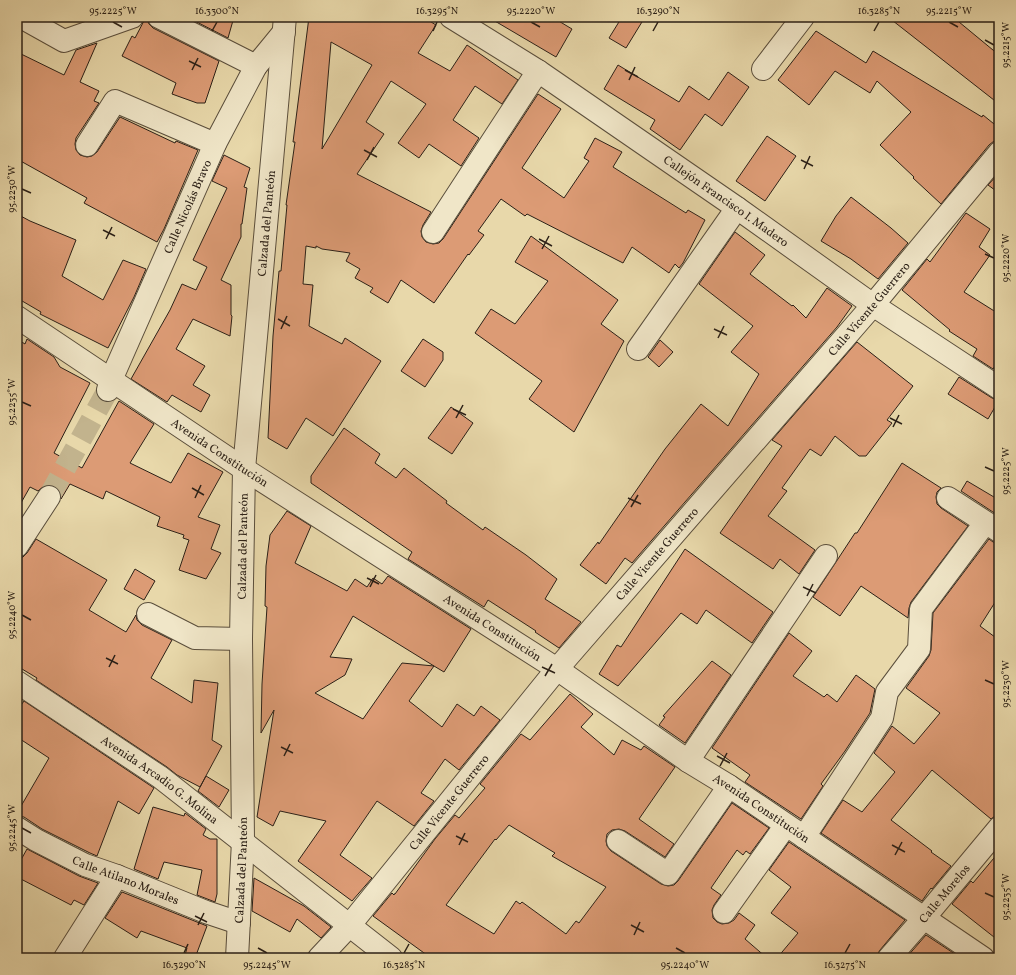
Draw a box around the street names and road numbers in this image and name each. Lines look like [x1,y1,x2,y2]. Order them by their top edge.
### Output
street label: Callejón Francisco I. Madero [660,152,791,251]
street label: Calle Nicolás Bravo [161,157,216,256]
street label: Calzada del Panteón [255,169,280,277]
street label: Calle Vicente Guerrero [825,259,914,360]
street label: Avenida Constitución [168,415,271,491]
street label: Calzada del Panteón [235,493,253,600]
street label: Calle Vicente Guerrero [613,504,703,605]
street label: Avenida Constitución [440,591,544,666]
street label: Avenida Arcadio G. Molina [97,733,221,828]
street label: Calle Vicente Guerrero [406,752,494,854]
street label: Avenida Constitución [709,771,812,847]
street label: Calzada del Panteón [232,817,252,924]
street label: Calle Atilano Morales [69,853,181,909]
street label: Calle Morelos [916,861,974,927]

